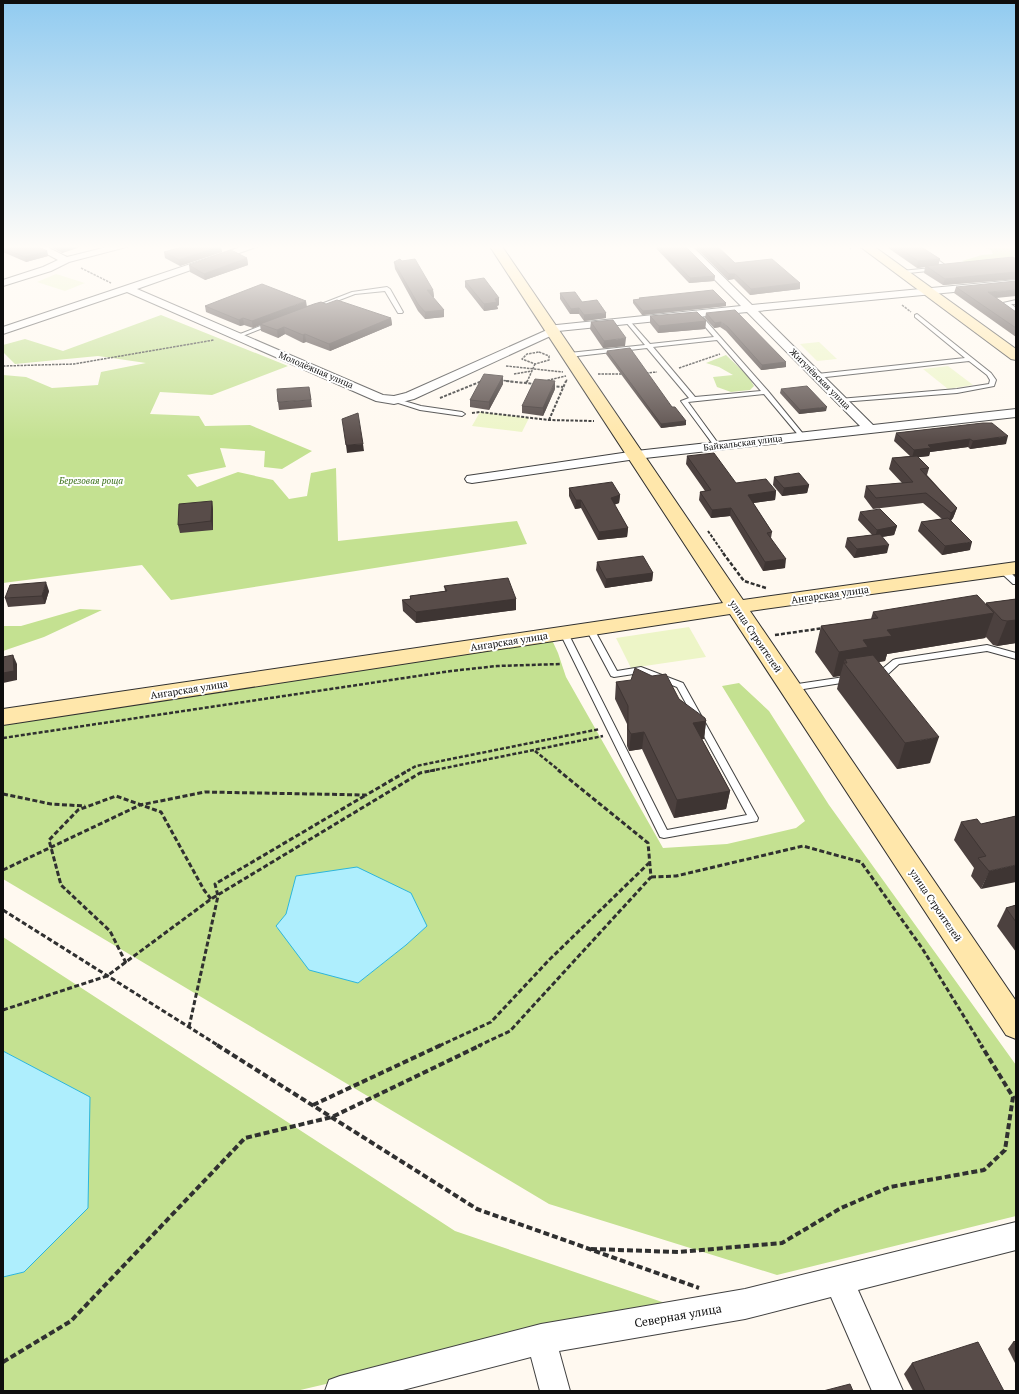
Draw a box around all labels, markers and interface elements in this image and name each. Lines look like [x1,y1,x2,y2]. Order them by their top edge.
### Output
street label: Жигулёвская улица [787,346,853,412]
street label: Молодёжная улица [277,349,356,391]
street label: Байкальская улица [703,432,784,454]
park label: Березовая роща [58,475,123,487]
street label: Ангарская улица [790,583,870,606]
street label: улица Строителей [726,597,785,675]
street label: Ангарская улица [469,629,549,654]
street label: Ангарская улица [149,677,229,702]
street label: улица Строителей [906,866,965,944]
street label: Северная улица [633,1300,723,1331]

